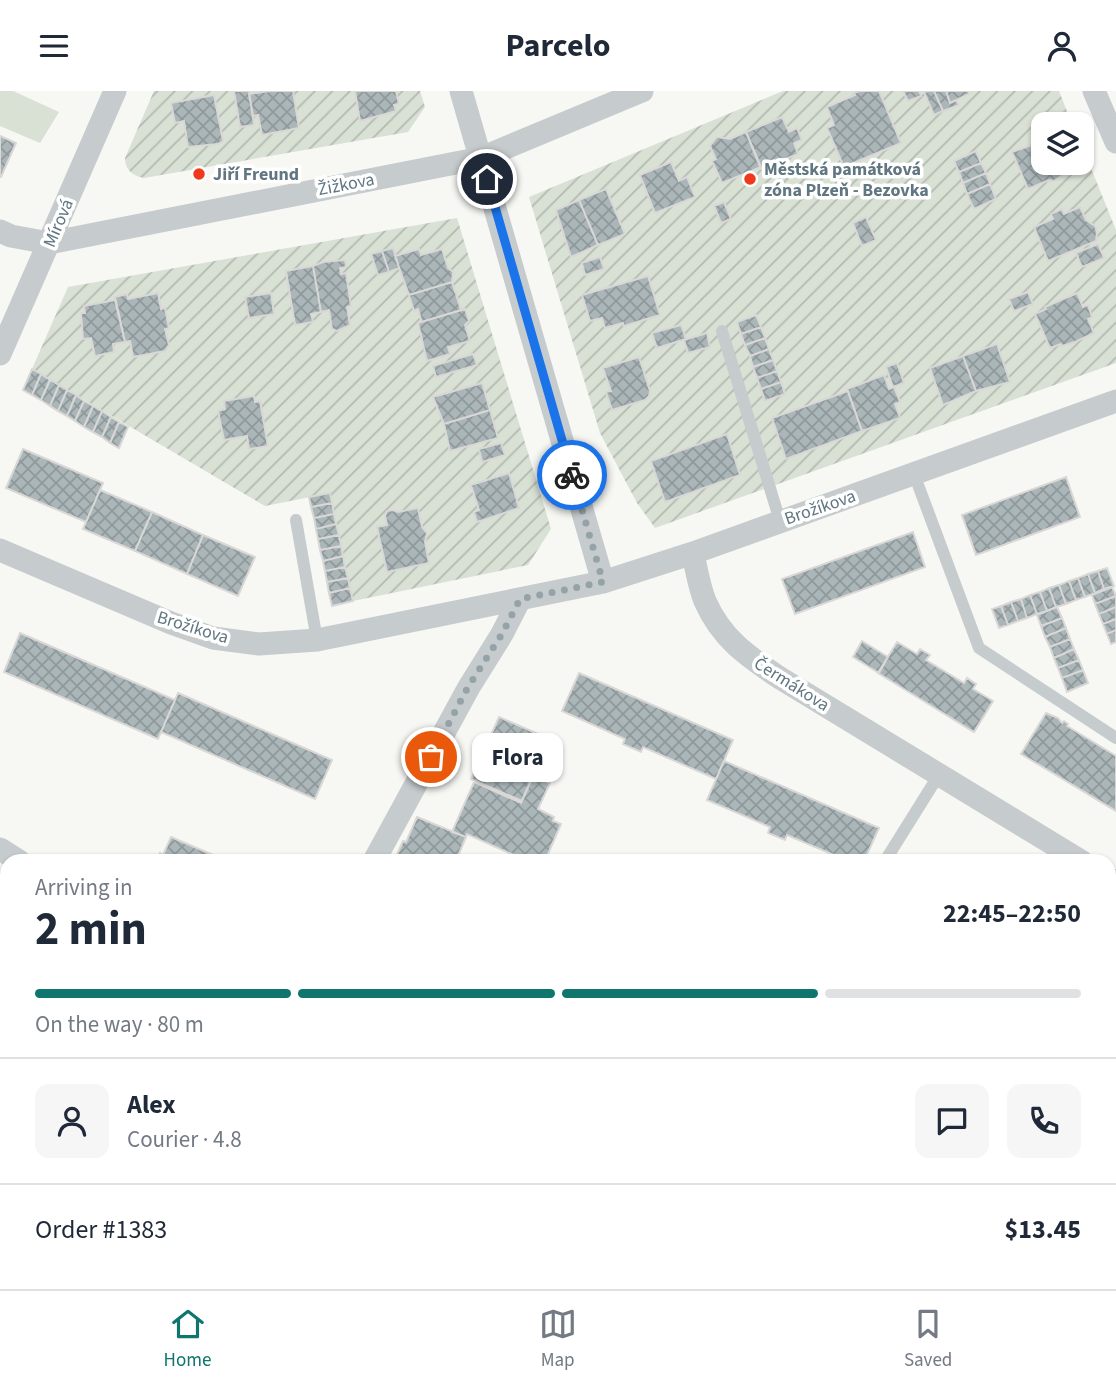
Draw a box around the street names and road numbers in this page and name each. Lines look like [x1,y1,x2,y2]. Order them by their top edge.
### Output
street label: Žižkova [316,167,377,202]
street label: Mírová [37,195,80,251]
street label: Brožíkova [781,484,859,531]
street label: Brožíkova [154,605,232,650]
street label: Čermákova [749,651,834,718]

